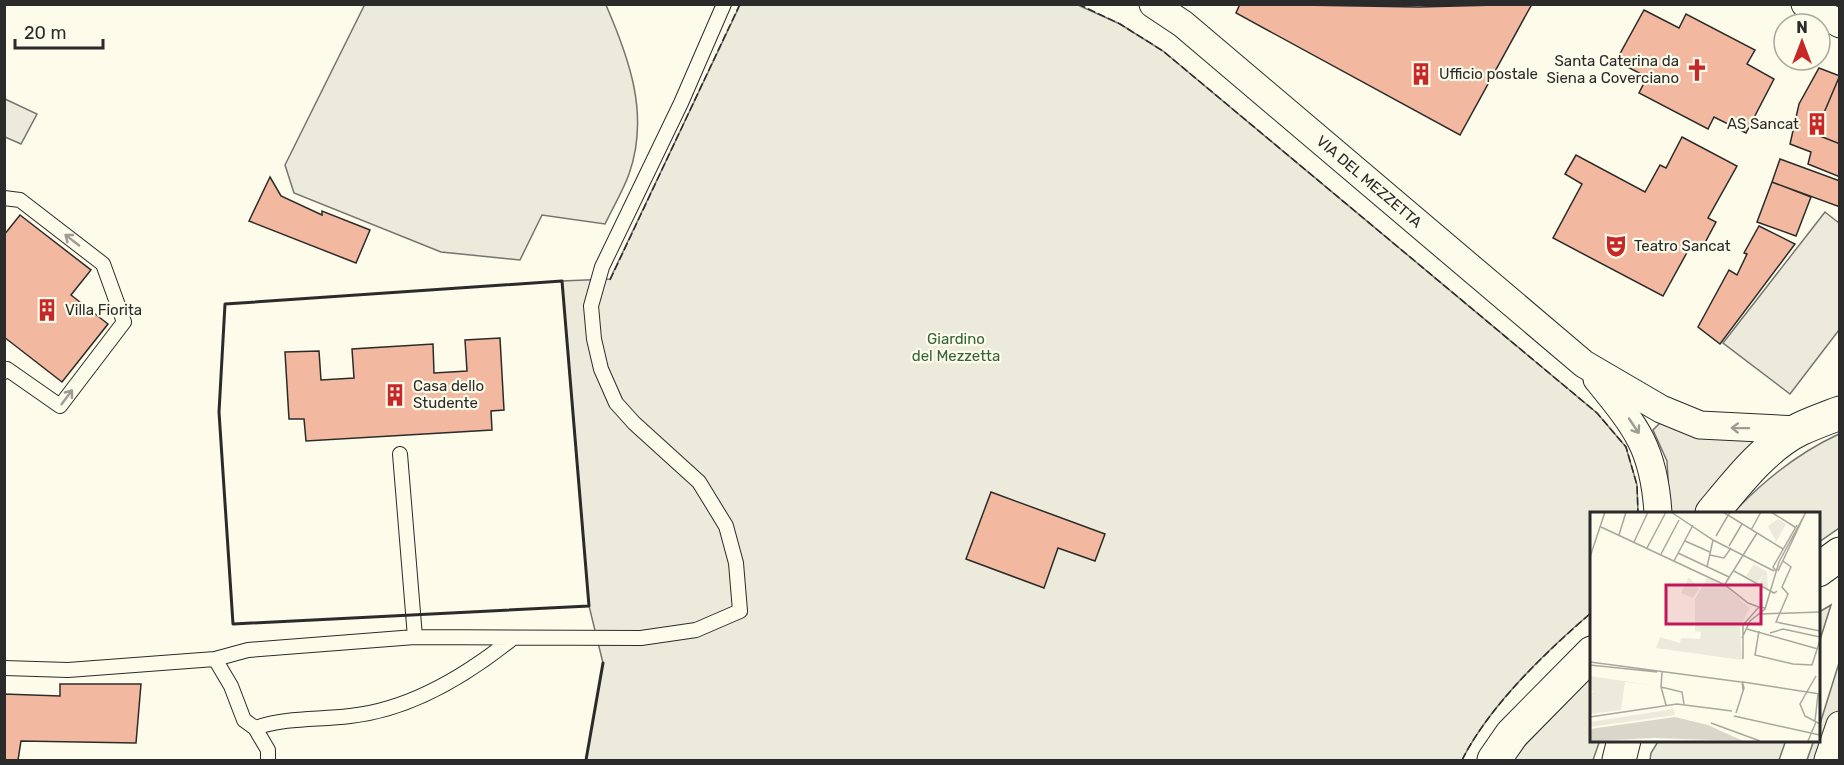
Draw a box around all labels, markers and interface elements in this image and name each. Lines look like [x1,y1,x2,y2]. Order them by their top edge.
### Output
scale bar [15,12,104,50]
north arrow [1772,12,1832,72]
text: N [1796,18,1808,37]
text: 20 m [24,22,66,44]
place label: Santa Caterina da Siena a Coverciano [1546,52,1679,87]
church icon: Santa Caterina da Siena a Coverciano [1684,57,1710,83]
building icon: Ufficio postale [1408,61,1434,87]
place label: Ufficio postale [1439,65,1538,83]
building icon: AS Sancat [1804,111,1830,137]
place label: AS Sancat [1727,115,1799,133]
street label: VIA DEL MEZZETTA [1313,132,1426,232]
theatre icon: Teatro Sancat [1603,233,1629,259]
one-way arrow [64,234,80,247]
place label: Teatro Sancat [1634,237,1731,255]
building icon: Villa Fiorita [34,297,60,323]
place label: Villa Fiorita [65,301,142,319]
park label: Giardino del Mezzetta [912,330,1000,365]
place label: Casa dello Studente [413,377,484,412]
building icon: Casa dello Studente [382,382,408,408]
one-way arrow [60,389,73,405]
one-way arrow [1628,417,1640,434]
one-way arrow [1730,422,1750,434]
inset map [1590,512,1820,741]

